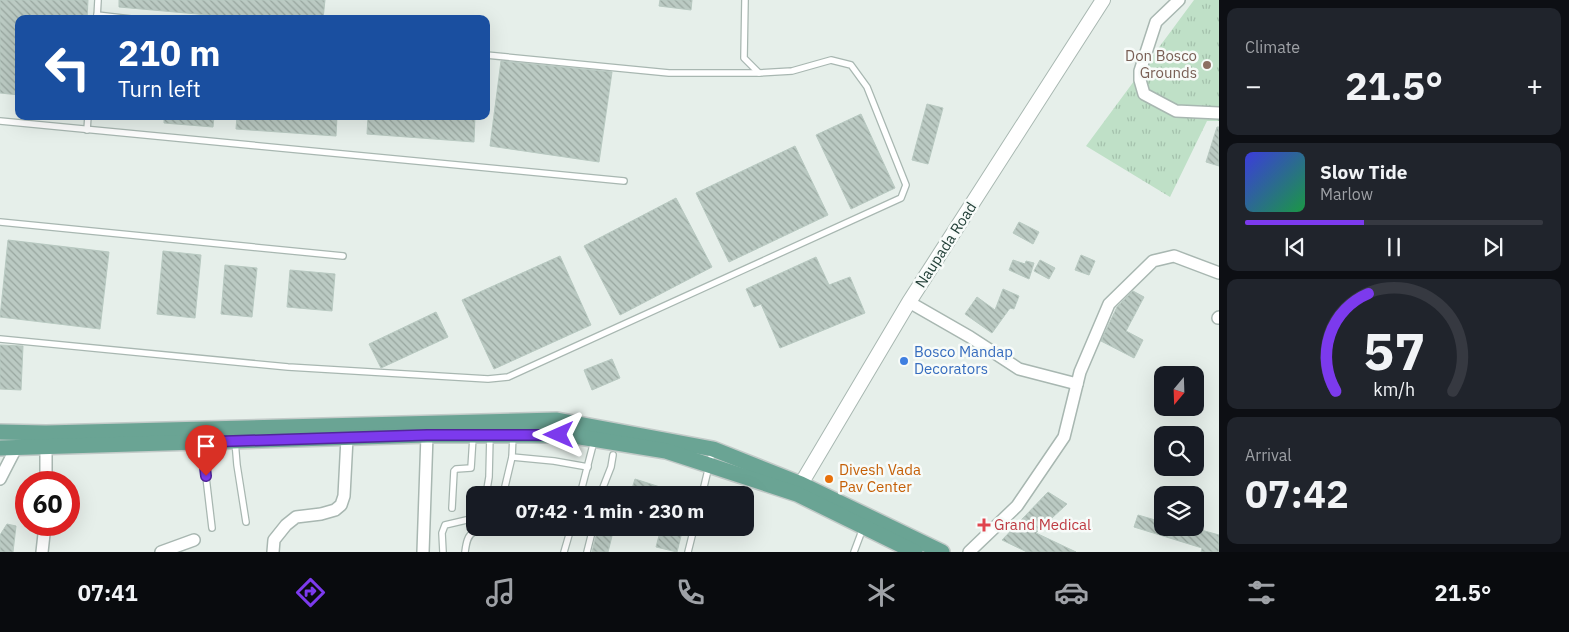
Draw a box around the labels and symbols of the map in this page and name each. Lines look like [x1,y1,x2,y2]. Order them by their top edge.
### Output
place label: Don Bosco Grounds [1125,46,1197,82]
marker: Don Bosco Grounds [1201,59,1213,71]
street label: Naupada Road [911,198,980,291]
place label: Bosco Mandap Decorators [914,342,1013,378]
marker: Bosco Mandap Decorators [898,355,910,367]
north arrow [1154,366,1204,416]
position arrow [532,408,584,460]
pin [185,425,227,476]
place label: Divesh Vada Pav Center [839,460,921,496]
speed limit sign: 60 [15,471,80,536]
marker: Divesh Vada Pav Center [823,473,835,485]
place label: Grand Medical [994,515,1091,534]
marker: Grand Medical [978,519,990,531]

